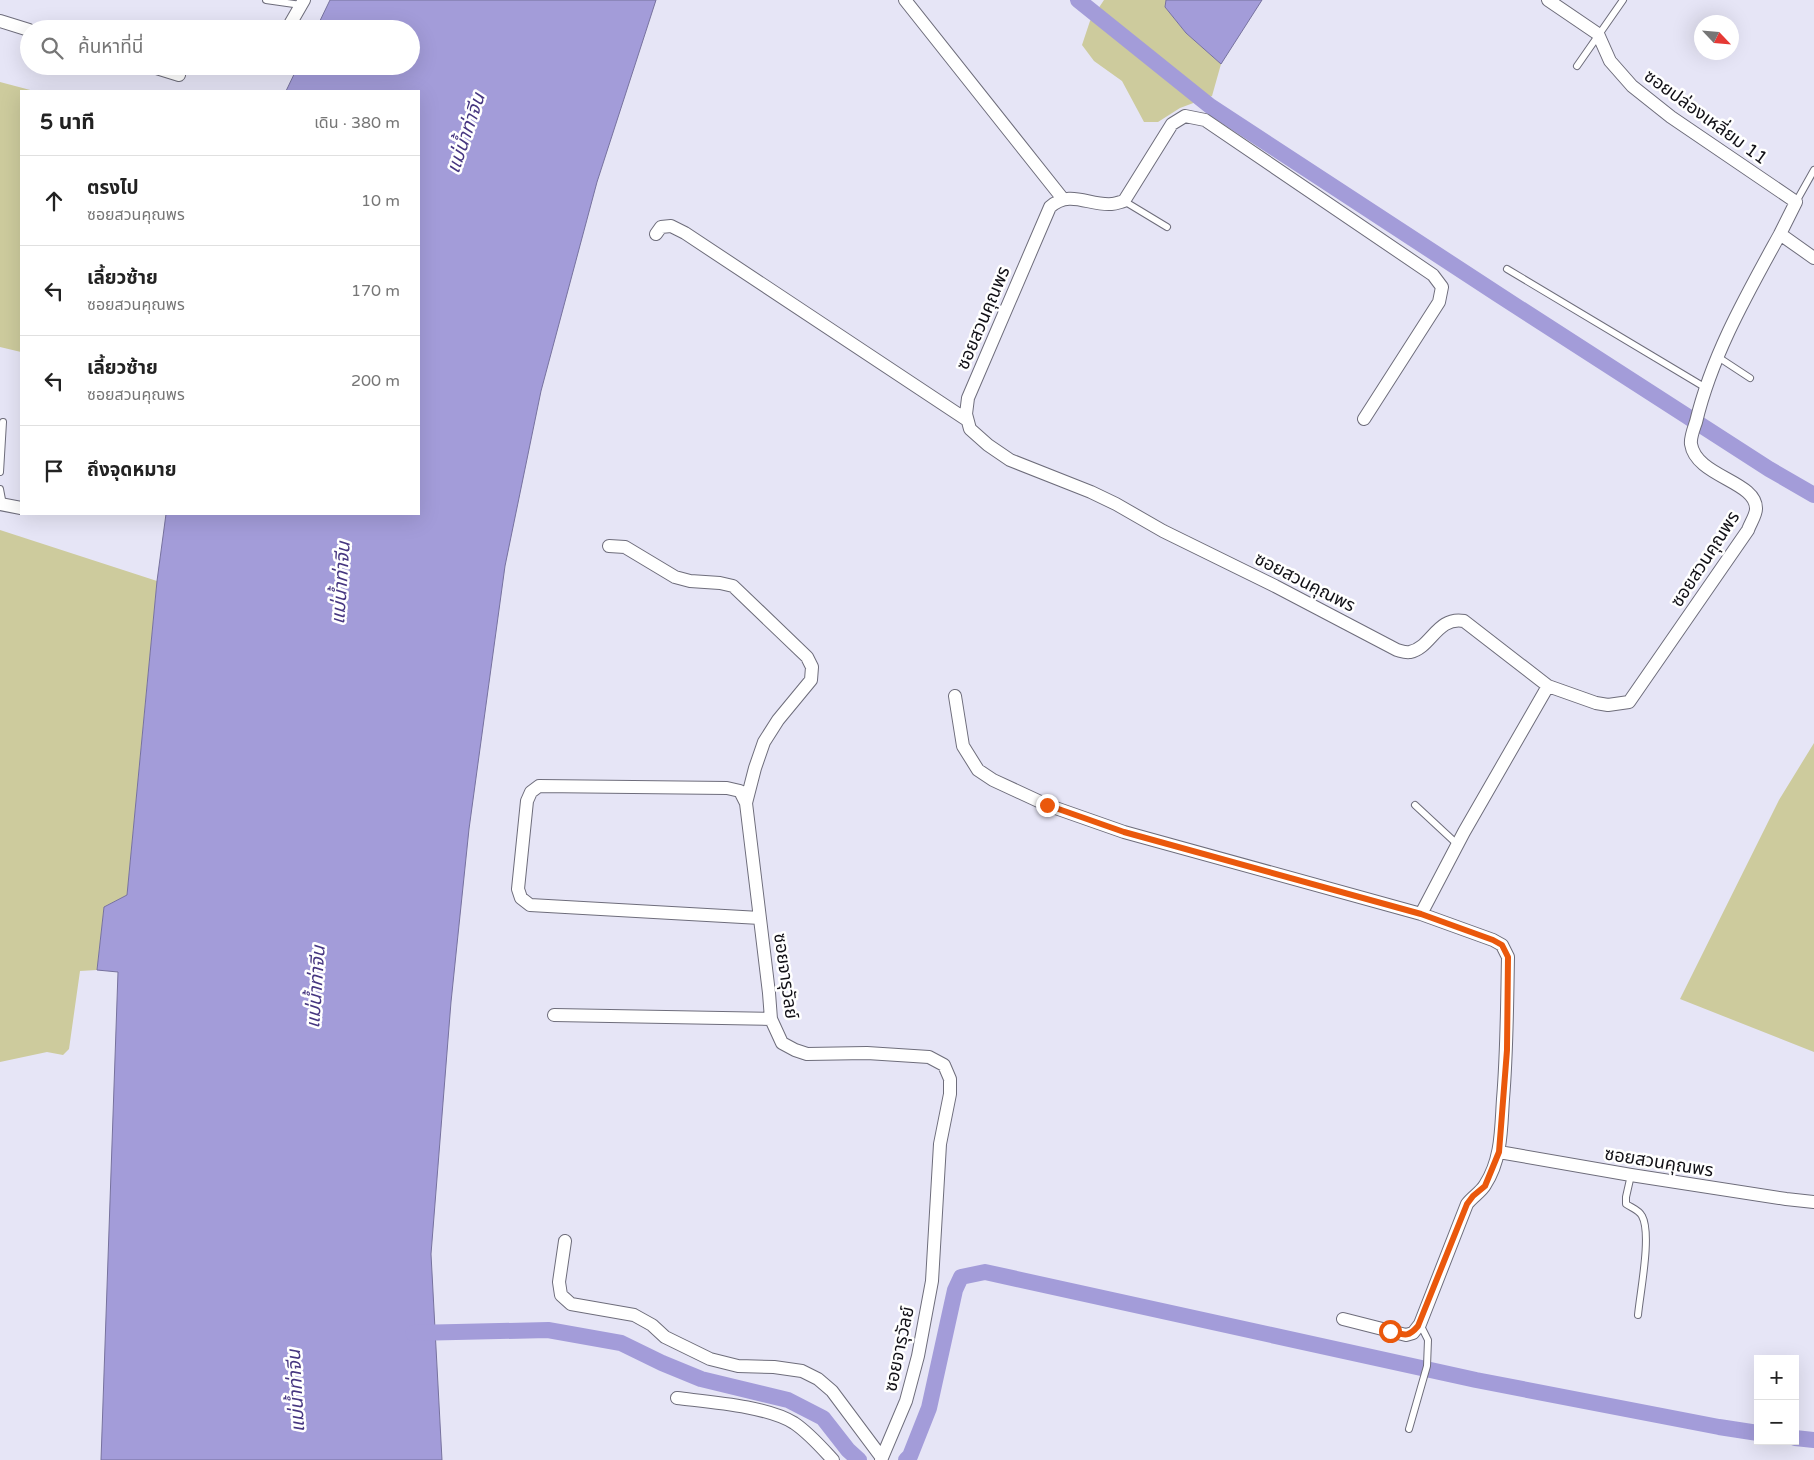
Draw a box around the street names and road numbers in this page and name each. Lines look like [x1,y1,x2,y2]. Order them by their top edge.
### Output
street label: ซอยปล่องเหลี่ยม 11 [1640,63,1773,169]
street label: ซอยสวนคุณพร [951,263,1015,373]
street label: ซอยสวนคุณพร [1666,507,1744,611]
street label: ซอยสวนคุณพร [1251,547,1359,617]
street label: ซอยจารุวัลย์ [769,932,803,1021]
street label: ซอยสวนคุณพร [1603,1143,1715,1181]
street label: ซอยจารุวัลย์ [879,1304,919,1394]

